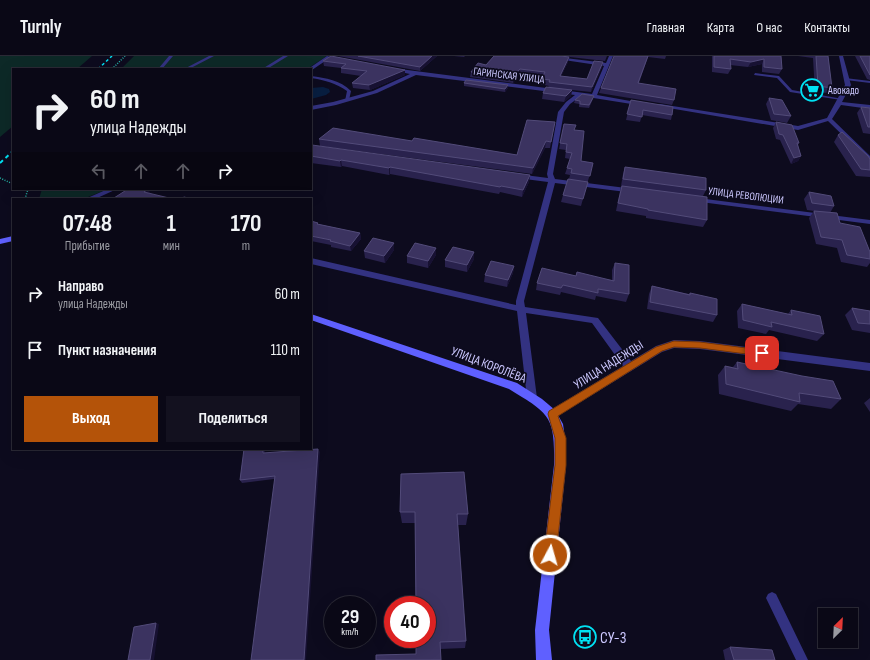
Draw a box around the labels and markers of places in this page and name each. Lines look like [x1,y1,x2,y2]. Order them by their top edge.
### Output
supermarket icon: Авокадо [799,77,825,103]
place label: Авокадо [827,84,859,97]
pin [745,336,779,370]
bus stop icon: СУ-3 [572,624,598,650]
place label: СУ-3 [600,629,626,648]

